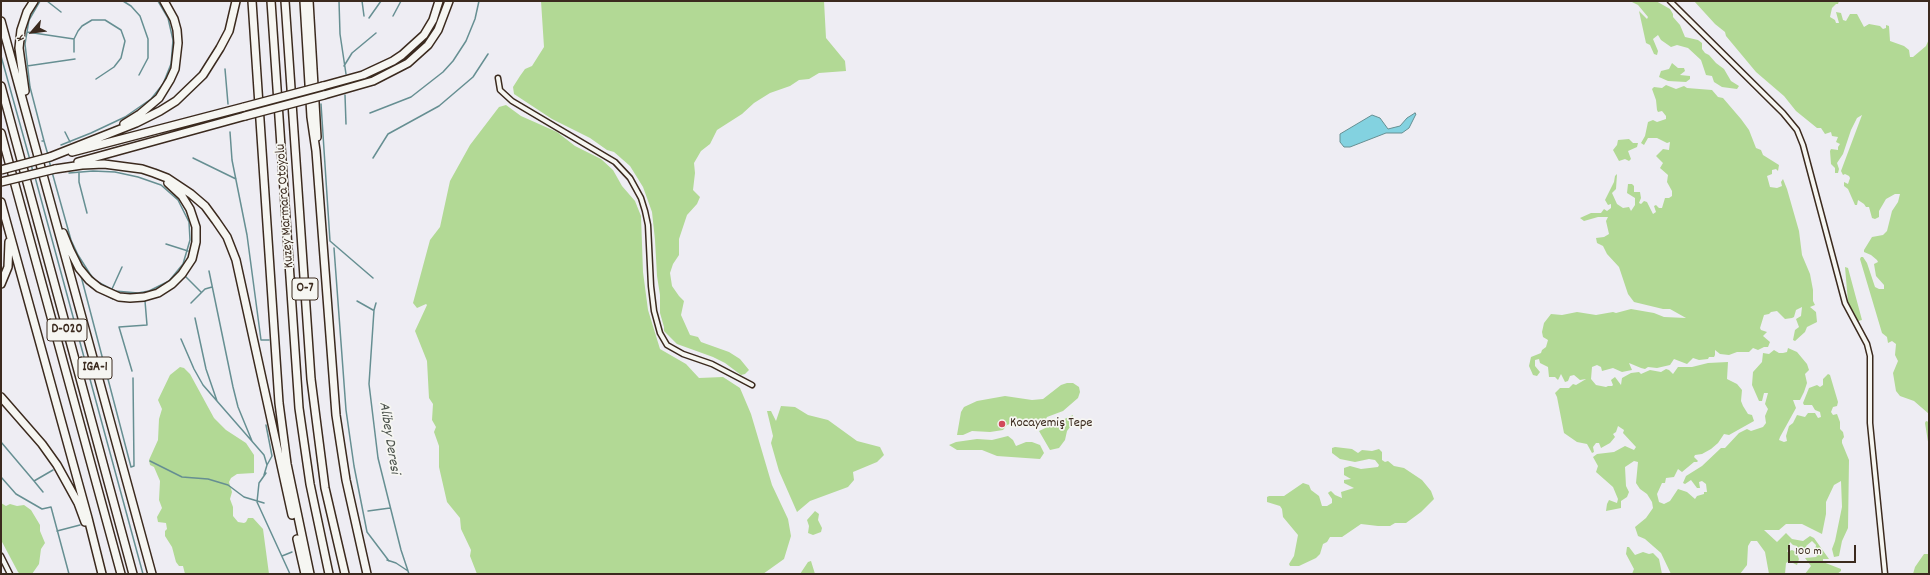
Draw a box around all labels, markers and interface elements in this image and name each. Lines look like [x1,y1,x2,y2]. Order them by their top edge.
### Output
north arrow [12,12,52,52]
text: K [13,32,30,44]
street label: Kuzey Marmara Otoyolu [273,143,299,269]
road number: O-7 [292,278,318,300]
road number: D-020 [47,319,87,341]
road number: IGA-1 [78,357,112,379]
water label: Alibey Deresi [373,401,403,475]
place label: Kocayemiş Tepe [1010,416,1093,432]
marker: Kocayemiş Tepe [997,419,1007,429]
scale bar [1790,537,1858,563]
text: 100 m [1795,543,1822,560]

